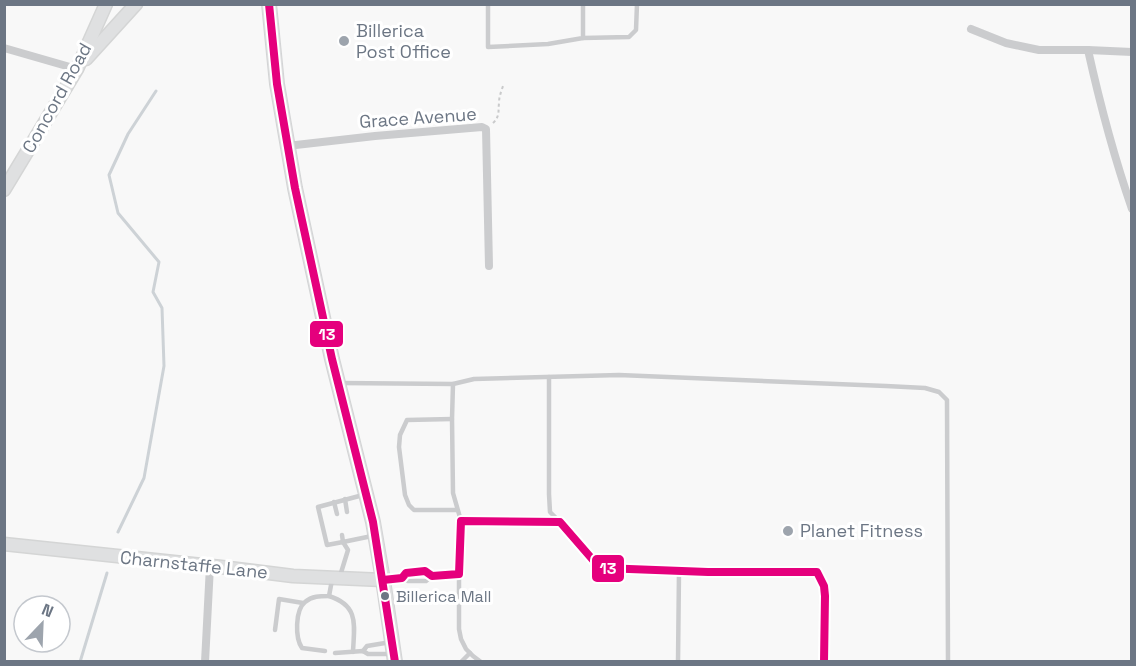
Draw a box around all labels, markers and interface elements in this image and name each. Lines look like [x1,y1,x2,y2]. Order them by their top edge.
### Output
place label: Billerica Post Office [356,19,451,63]
marker: Billerica Post Office [337,34,351,48]
street label: Concord Road [17,39,96,157]
street label: Grace Avenue [358,102,478,133]
line badge: 13 [309,320,344,348]
text: 13 [319,324,336,345]
place label: Planet Fitness [800,519,923,542]
marker: Planet Fitness [781,524,795,538]
street label: Charnstaffe Lane [119,545,269,584]
line badge: 13 [591,554,625,583]
text: 13 [600,558,617,579]
place label: Billerica Mall [396,586,492,607]
marker: Billerica Mall [379,590,391,602]
north arrow [12,594,72,654]
text: N [39,599,57,622]

